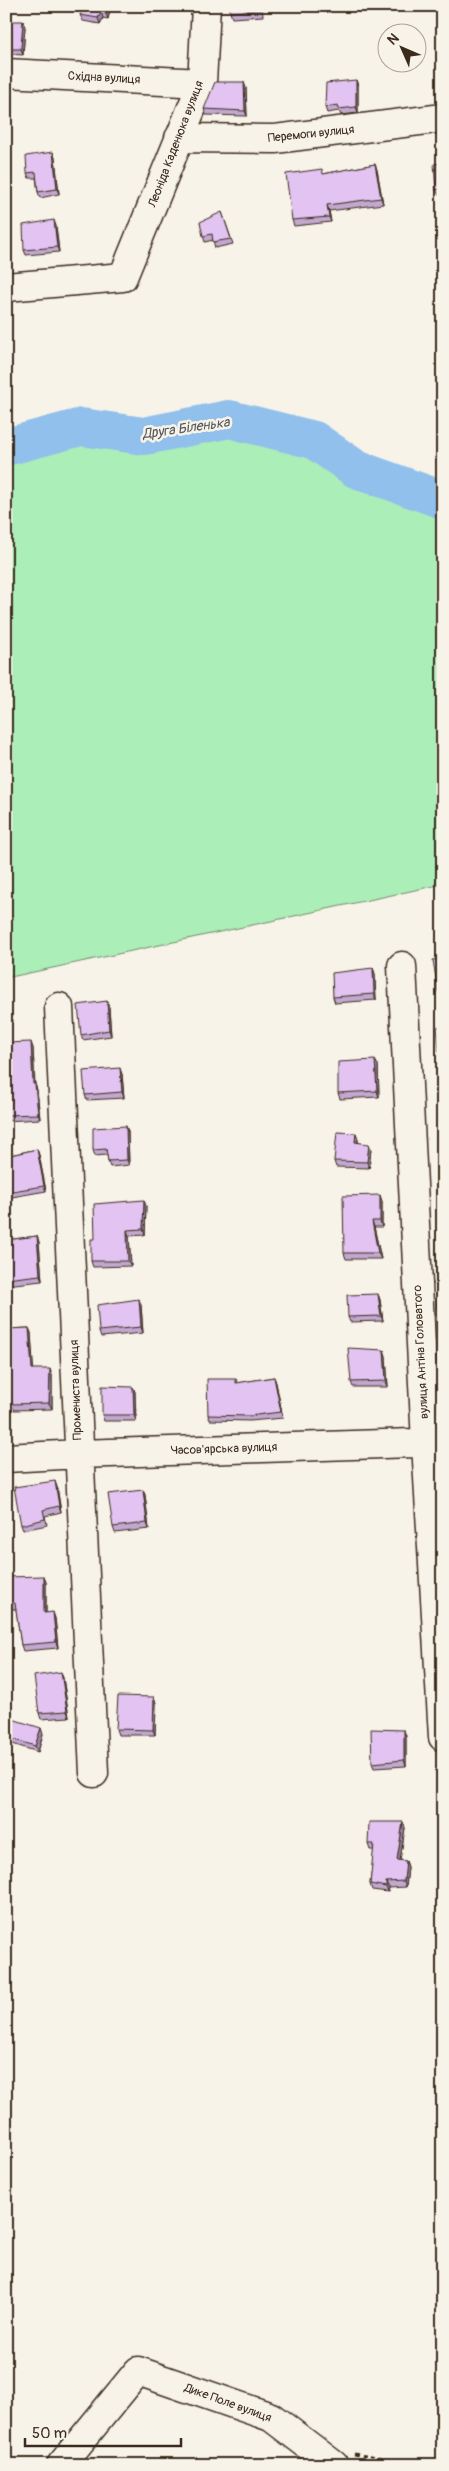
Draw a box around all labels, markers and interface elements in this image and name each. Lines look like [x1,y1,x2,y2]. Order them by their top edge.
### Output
north arrow [376,22,426,72]
text: N [384,30,403,49]
street label: Східна вулиця [67,69,141,87]
street label: Леоніда Каденюка вулиця [145,78,207,210]
street label: Перемоги вулиця [267,122,355,146]
water label: Друга Біленька [140,413,232,443]
street label: вулиця Антіна Головатого [410,1284,432,1419]
street label: Промениста вулиця [67,1339,85,1440]
street label: Часов'ярська вулиця [170,1440,278,1458]
street label: Дике Поле вулиця [181,2380,274,2426]
scale bar [25,2416,181,2448]
text: 50 m [32,2424,67,2443]

